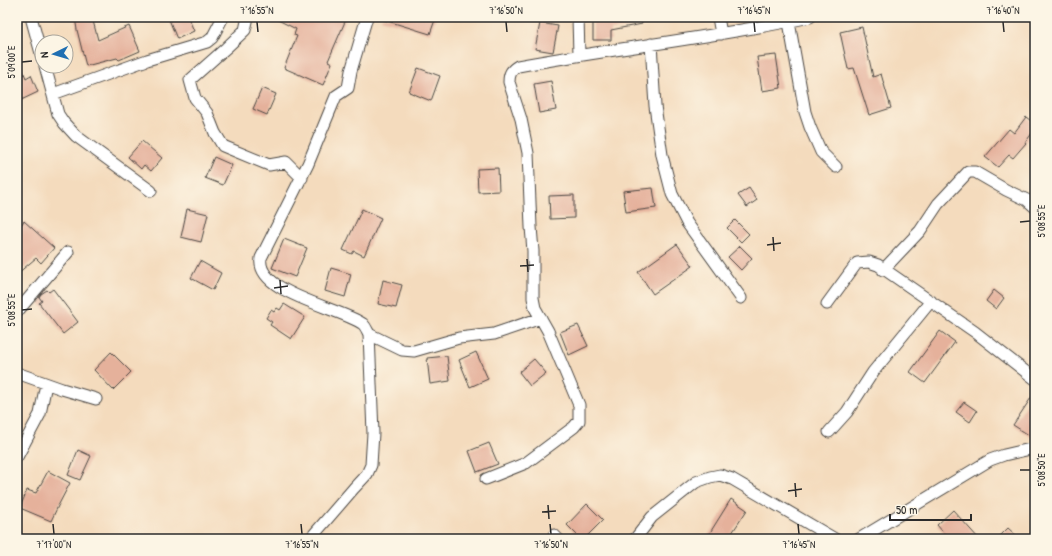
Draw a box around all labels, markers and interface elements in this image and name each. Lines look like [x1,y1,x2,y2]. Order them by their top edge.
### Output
text: 7°16'55"N [240,4,274,17]
text: 7°16'50"N [489,4,523,17]
text: 7°16'45"N [738,4,770,17]
text: 7°16'40"N [986,4,1020,17]
north arrow [34,34,74,74]
text: 5°09'00"E [5,45,18,78]
text: N [37,51,51,58]
text: 5°08'55"E [1035,204,1048,237]
text: 5°08'55"E [5,293,18,326]
text: 5°08'50"E [1035,453,1048,487]
scale bar [890,496,971,522]
text: 50 m [896,501,917,518]
text: 7°17'00"N [37,538,71,551]
text: 7°16'55"N [285,538,319,551]
text: 7°16'50"N [534,538,568,551]
text: 7°16'45"N [783,538,815,551]

